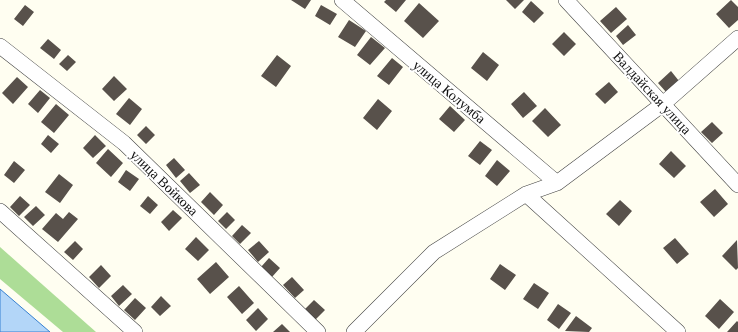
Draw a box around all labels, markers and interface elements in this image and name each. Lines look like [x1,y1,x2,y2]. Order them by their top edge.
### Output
street label: Валдайская улица [610,49,695,138]
street label: улица Колумба [410,57,489,127]
street label: улица Войкова [127,147,201,219]

